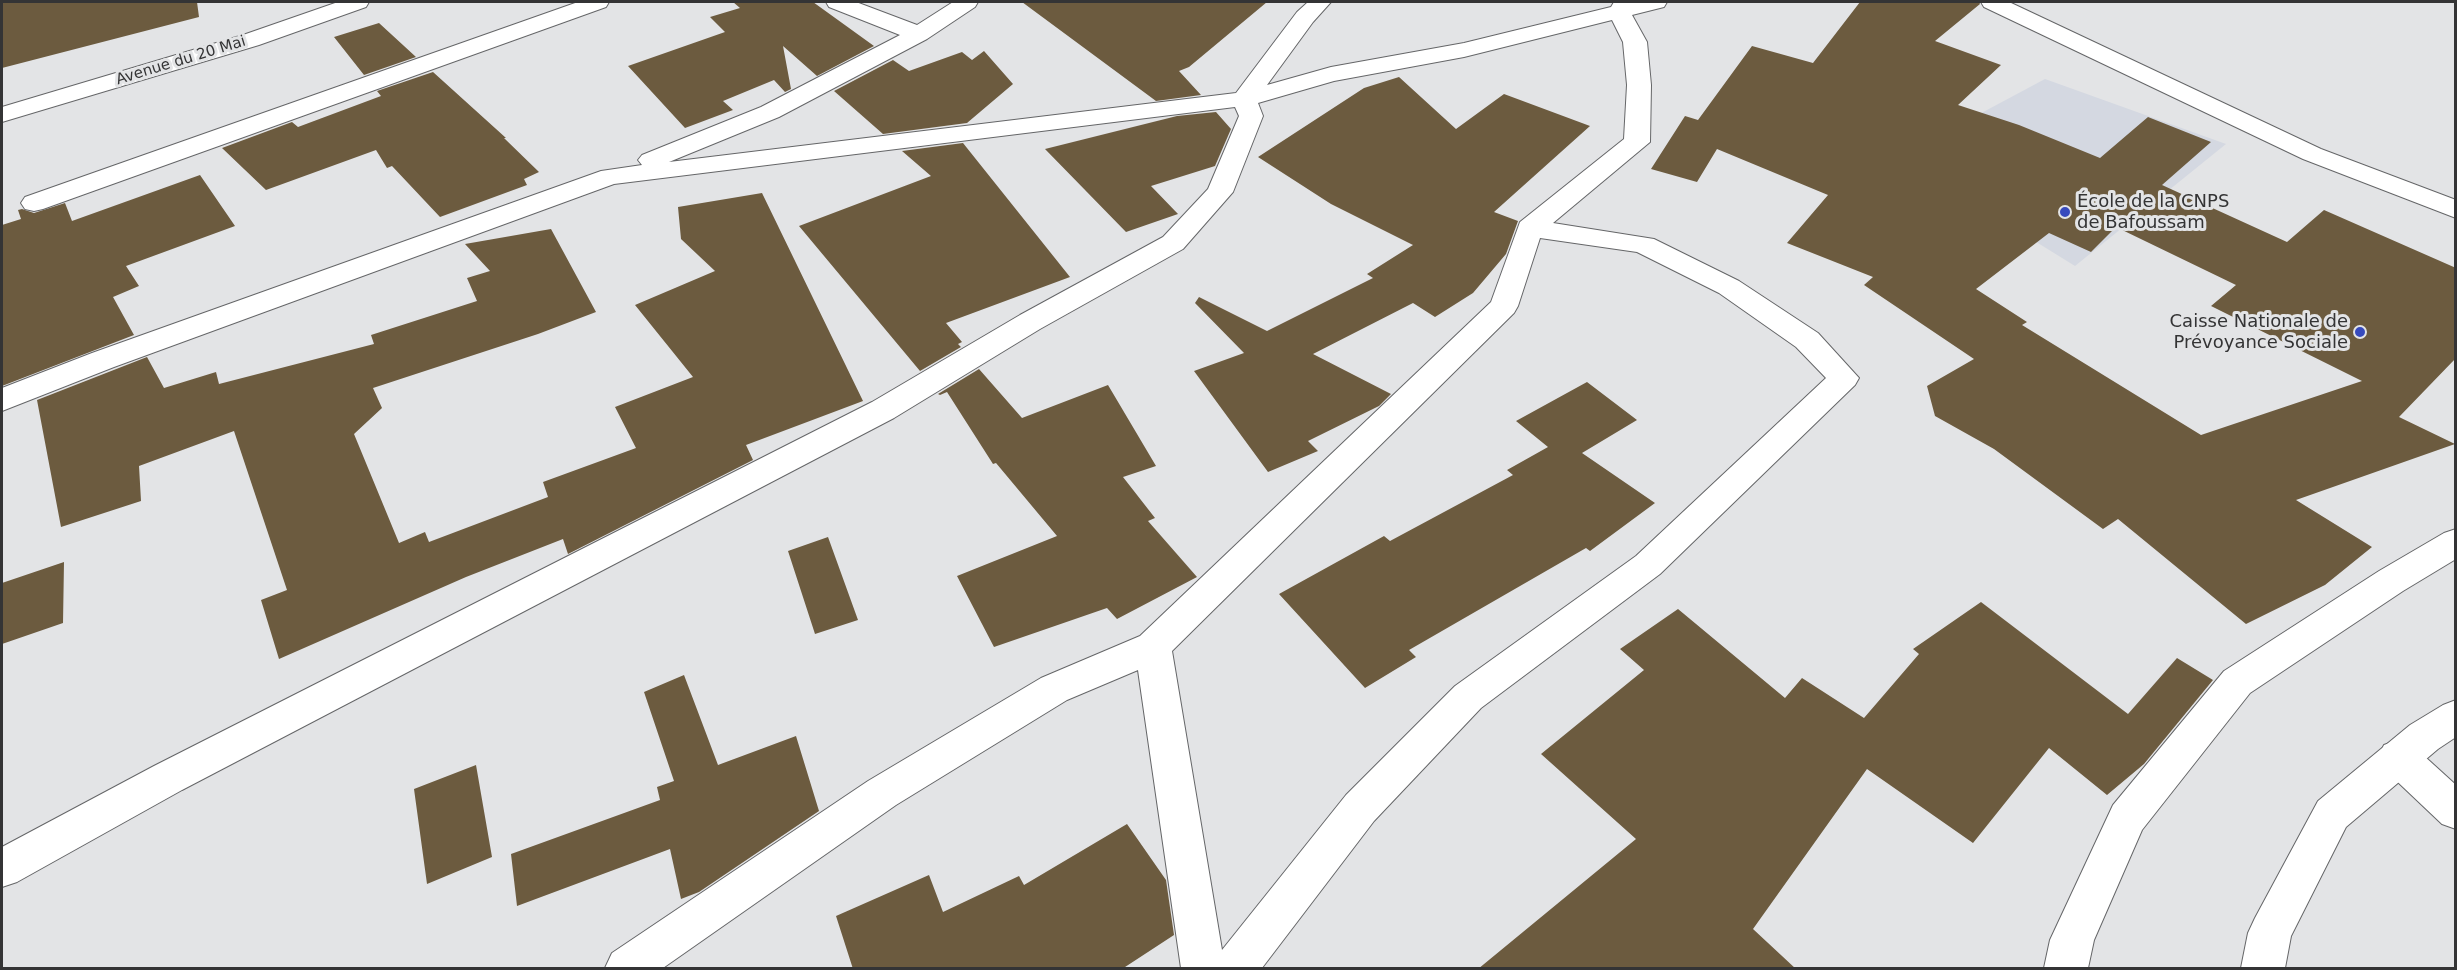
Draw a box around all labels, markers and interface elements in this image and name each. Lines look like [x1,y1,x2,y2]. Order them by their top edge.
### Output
street label: Avenue du 20 Mai [114,33,248,89]
place label: École de la CNPS de Bafoussam [2077,191,2229,234]
marker: École de la CNPS de Bafoussam [2058,205,2072,219]
place label: Caisse Nationale de Prévoyance Sociale [2170,311,2348,354]
marker: Caisse Nationale de Prévoyance Sociale [2353,325,2367,339]

